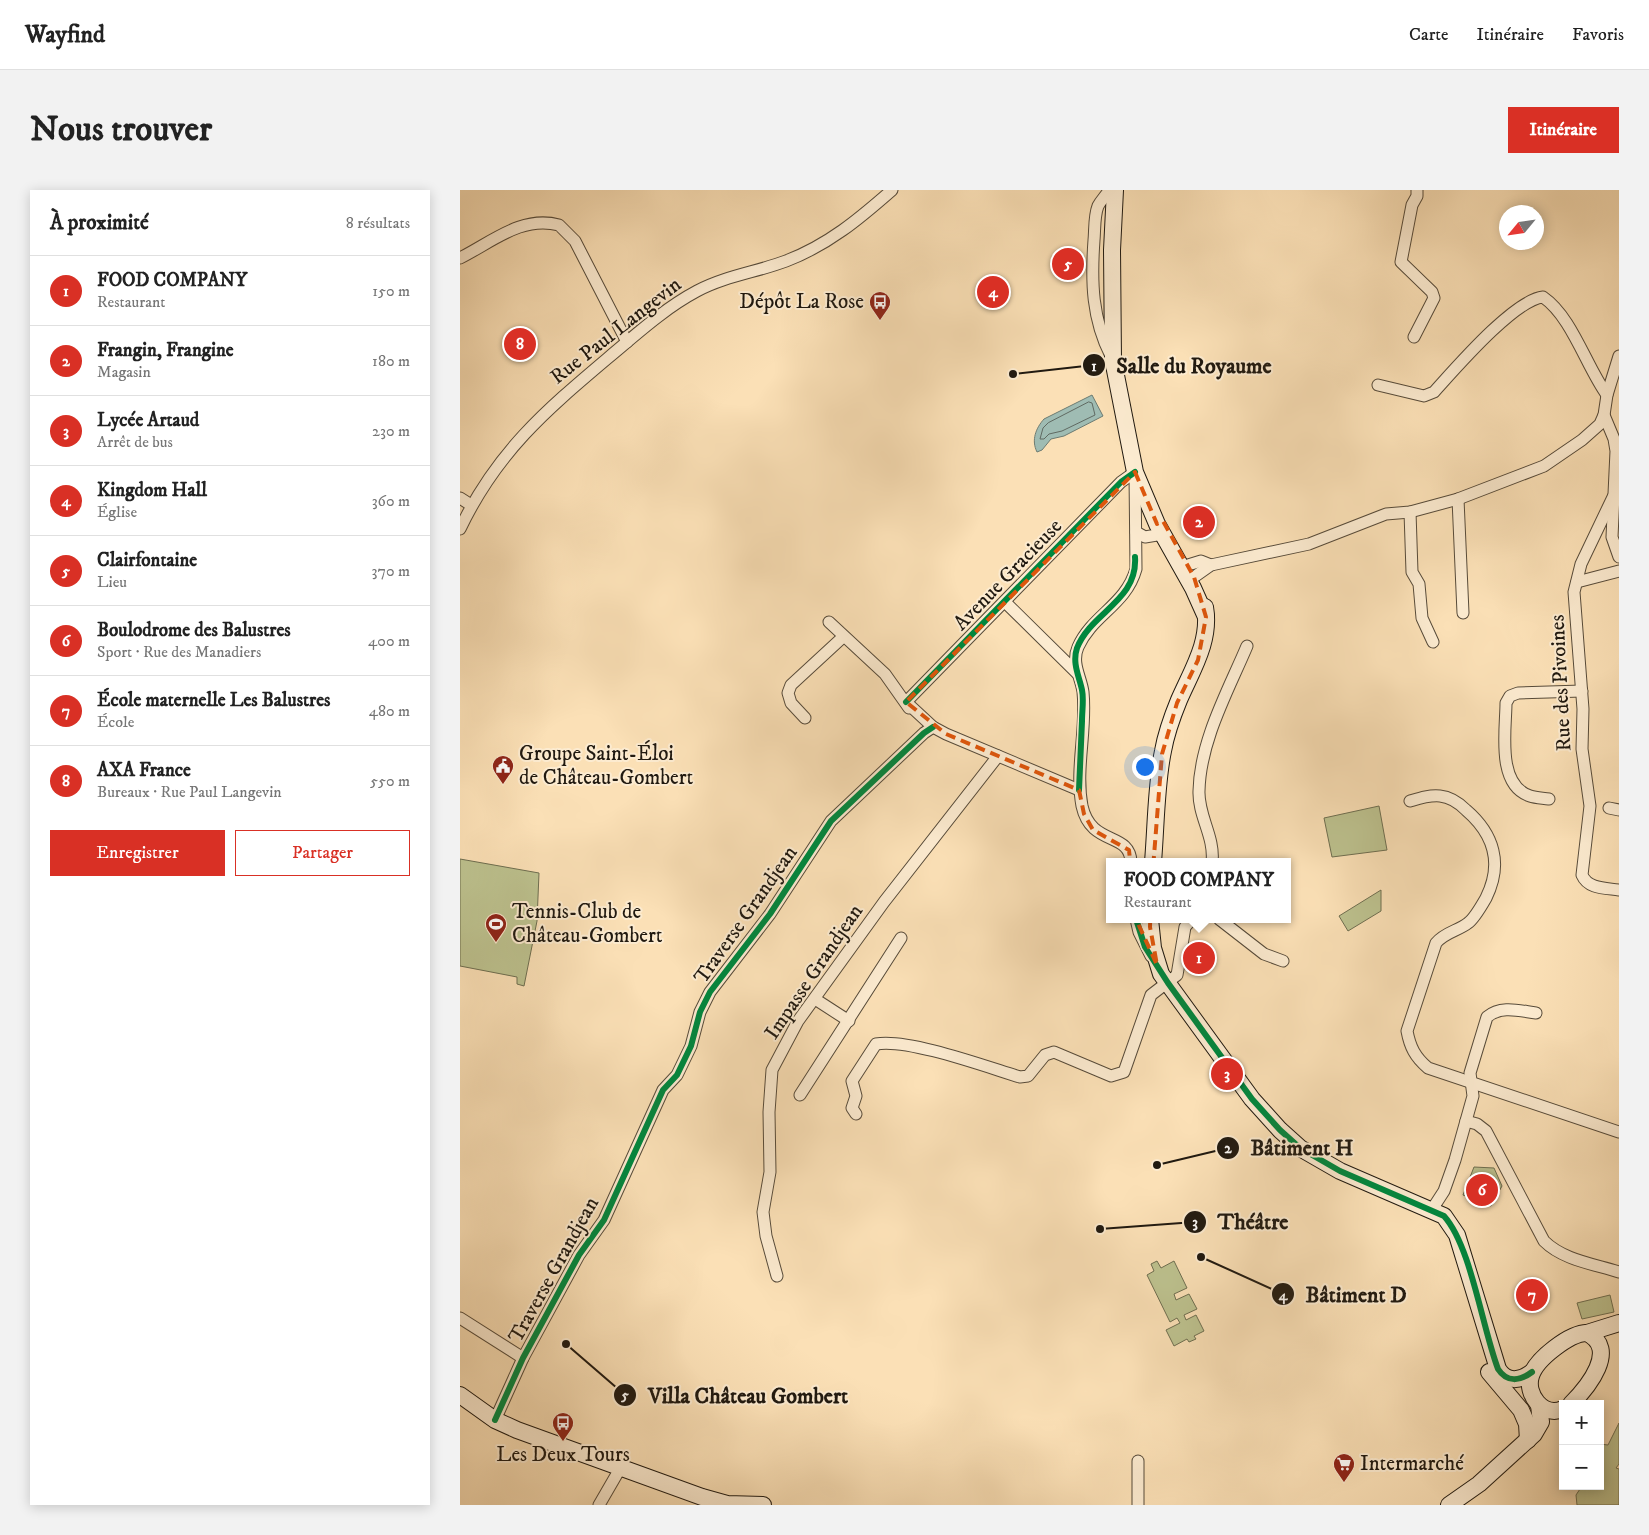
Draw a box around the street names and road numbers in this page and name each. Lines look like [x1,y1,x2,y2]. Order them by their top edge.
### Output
street label: Rue Paul Langevin [545,272,687,390]
street label: Avenue Gracieuse [948,513,1068,636]
street label: Rue des Pivoines [1544,614,1578,752]
street label: Traverse Grandjean [689,841,803,989]
street label: Impasse Grandjean [759,899,869,1045]
street label: Traverse Grandjean [503,1192,605,1347]

